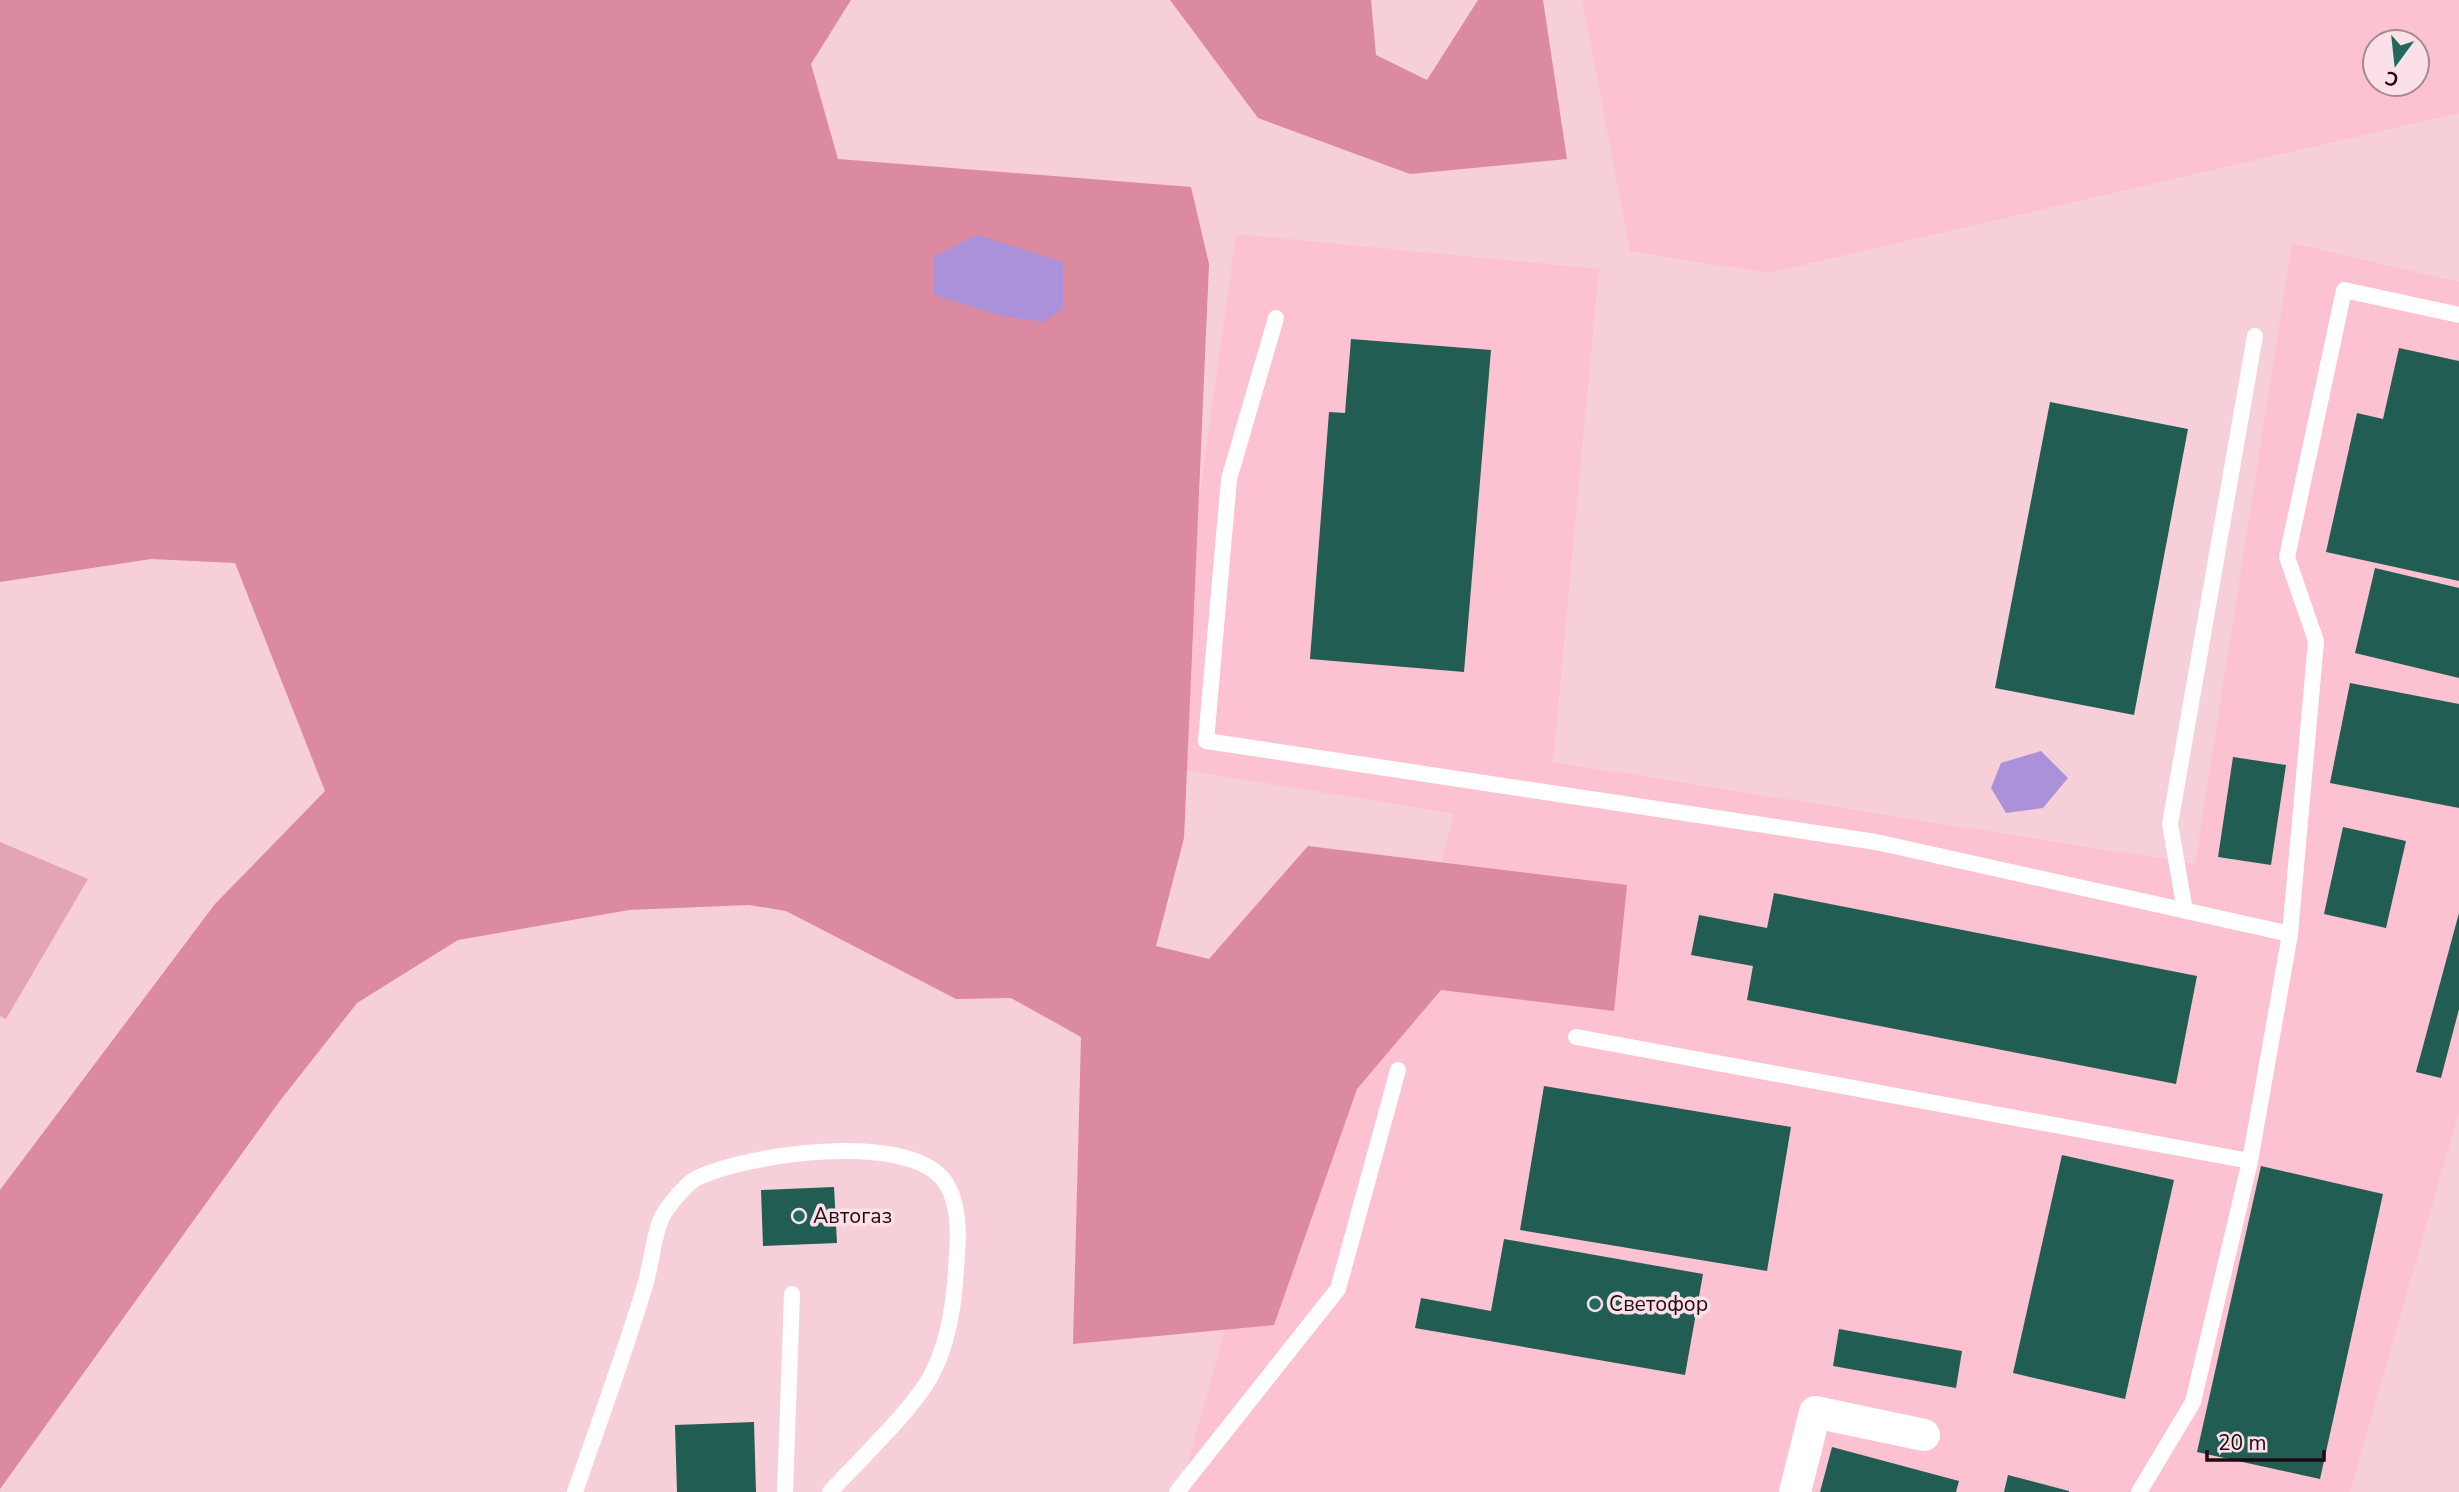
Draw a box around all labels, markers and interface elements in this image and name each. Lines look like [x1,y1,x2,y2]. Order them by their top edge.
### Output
north arrow [2361,28,2431,98]
text: С [2382,64,2401,93]
place label: Автогаз [813,1202,892,1230]
marker: Автогаз [791,1208,807,1224]
place label: Светофор [1609,1290,1708,1318]
marker: Светофор [1587,1296,1603,1312]
scale bar [2207,1418,2324,1462]
text: 20 m [2218,1429,2267,1457]

